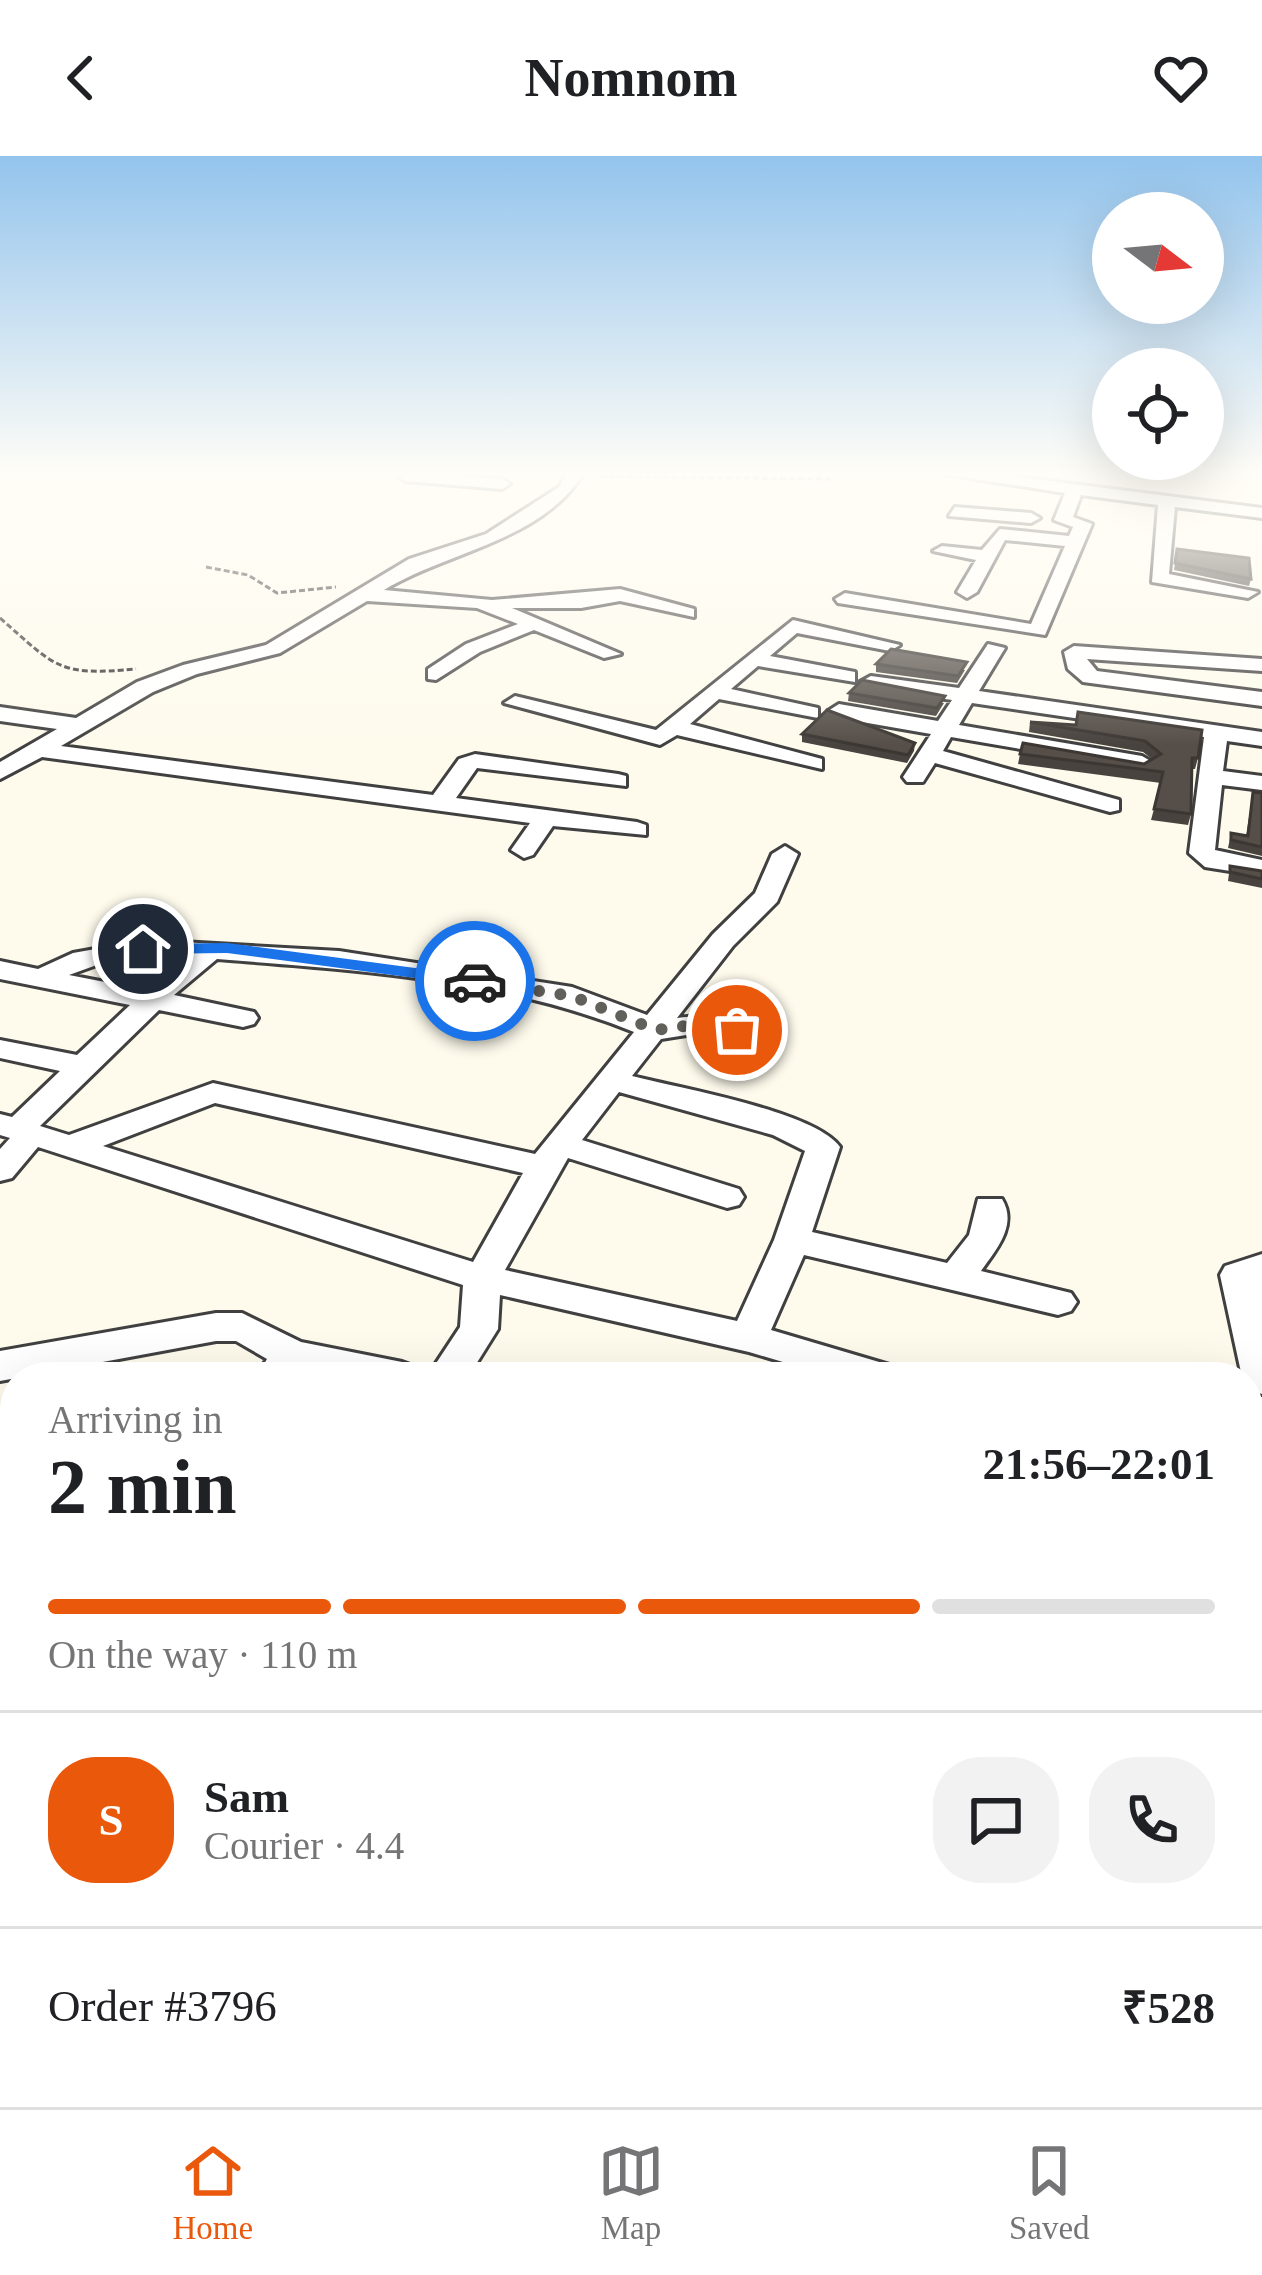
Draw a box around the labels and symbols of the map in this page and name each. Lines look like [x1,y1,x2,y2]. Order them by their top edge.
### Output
north arrow [1092,192,1224,324]
pin [92,898,194,1000]
courier [415,921,535,1041]
pin [686,979,788,1081]

